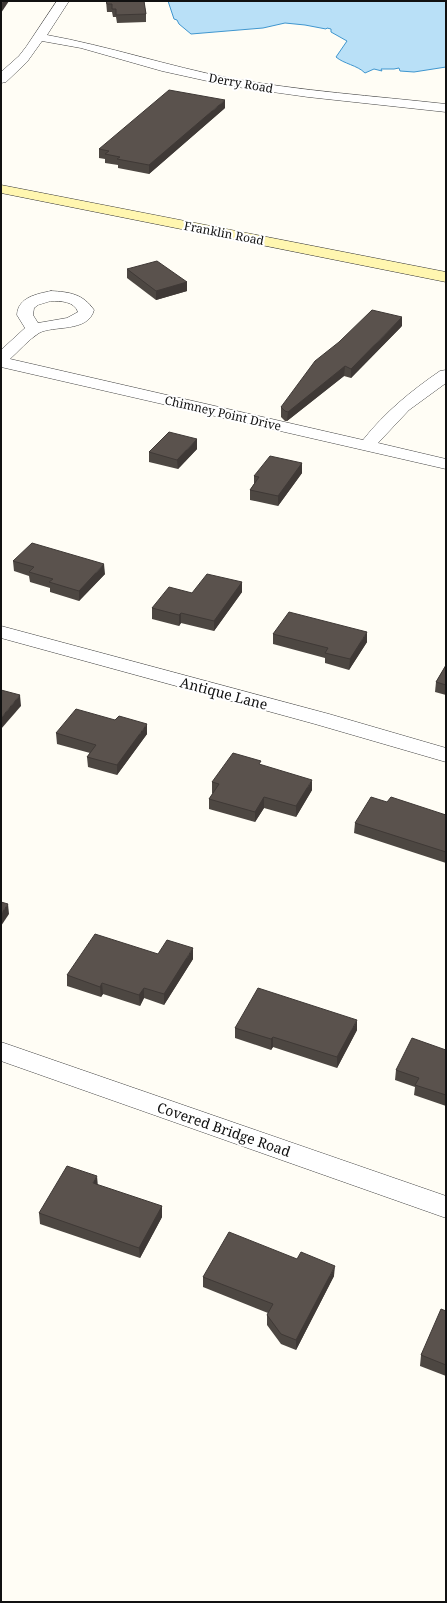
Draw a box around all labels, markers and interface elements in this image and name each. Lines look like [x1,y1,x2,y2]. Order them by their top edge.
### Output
street label: Derry Road [207,69,275,97]
street label: Franklin Road [182,217,266,249]
street label: Chimney Point Drive [163,391,283,435]
street label: Antique Lane [178,672,270,714]
street label: Covered Bridge Road [155,1097,294,1161]

